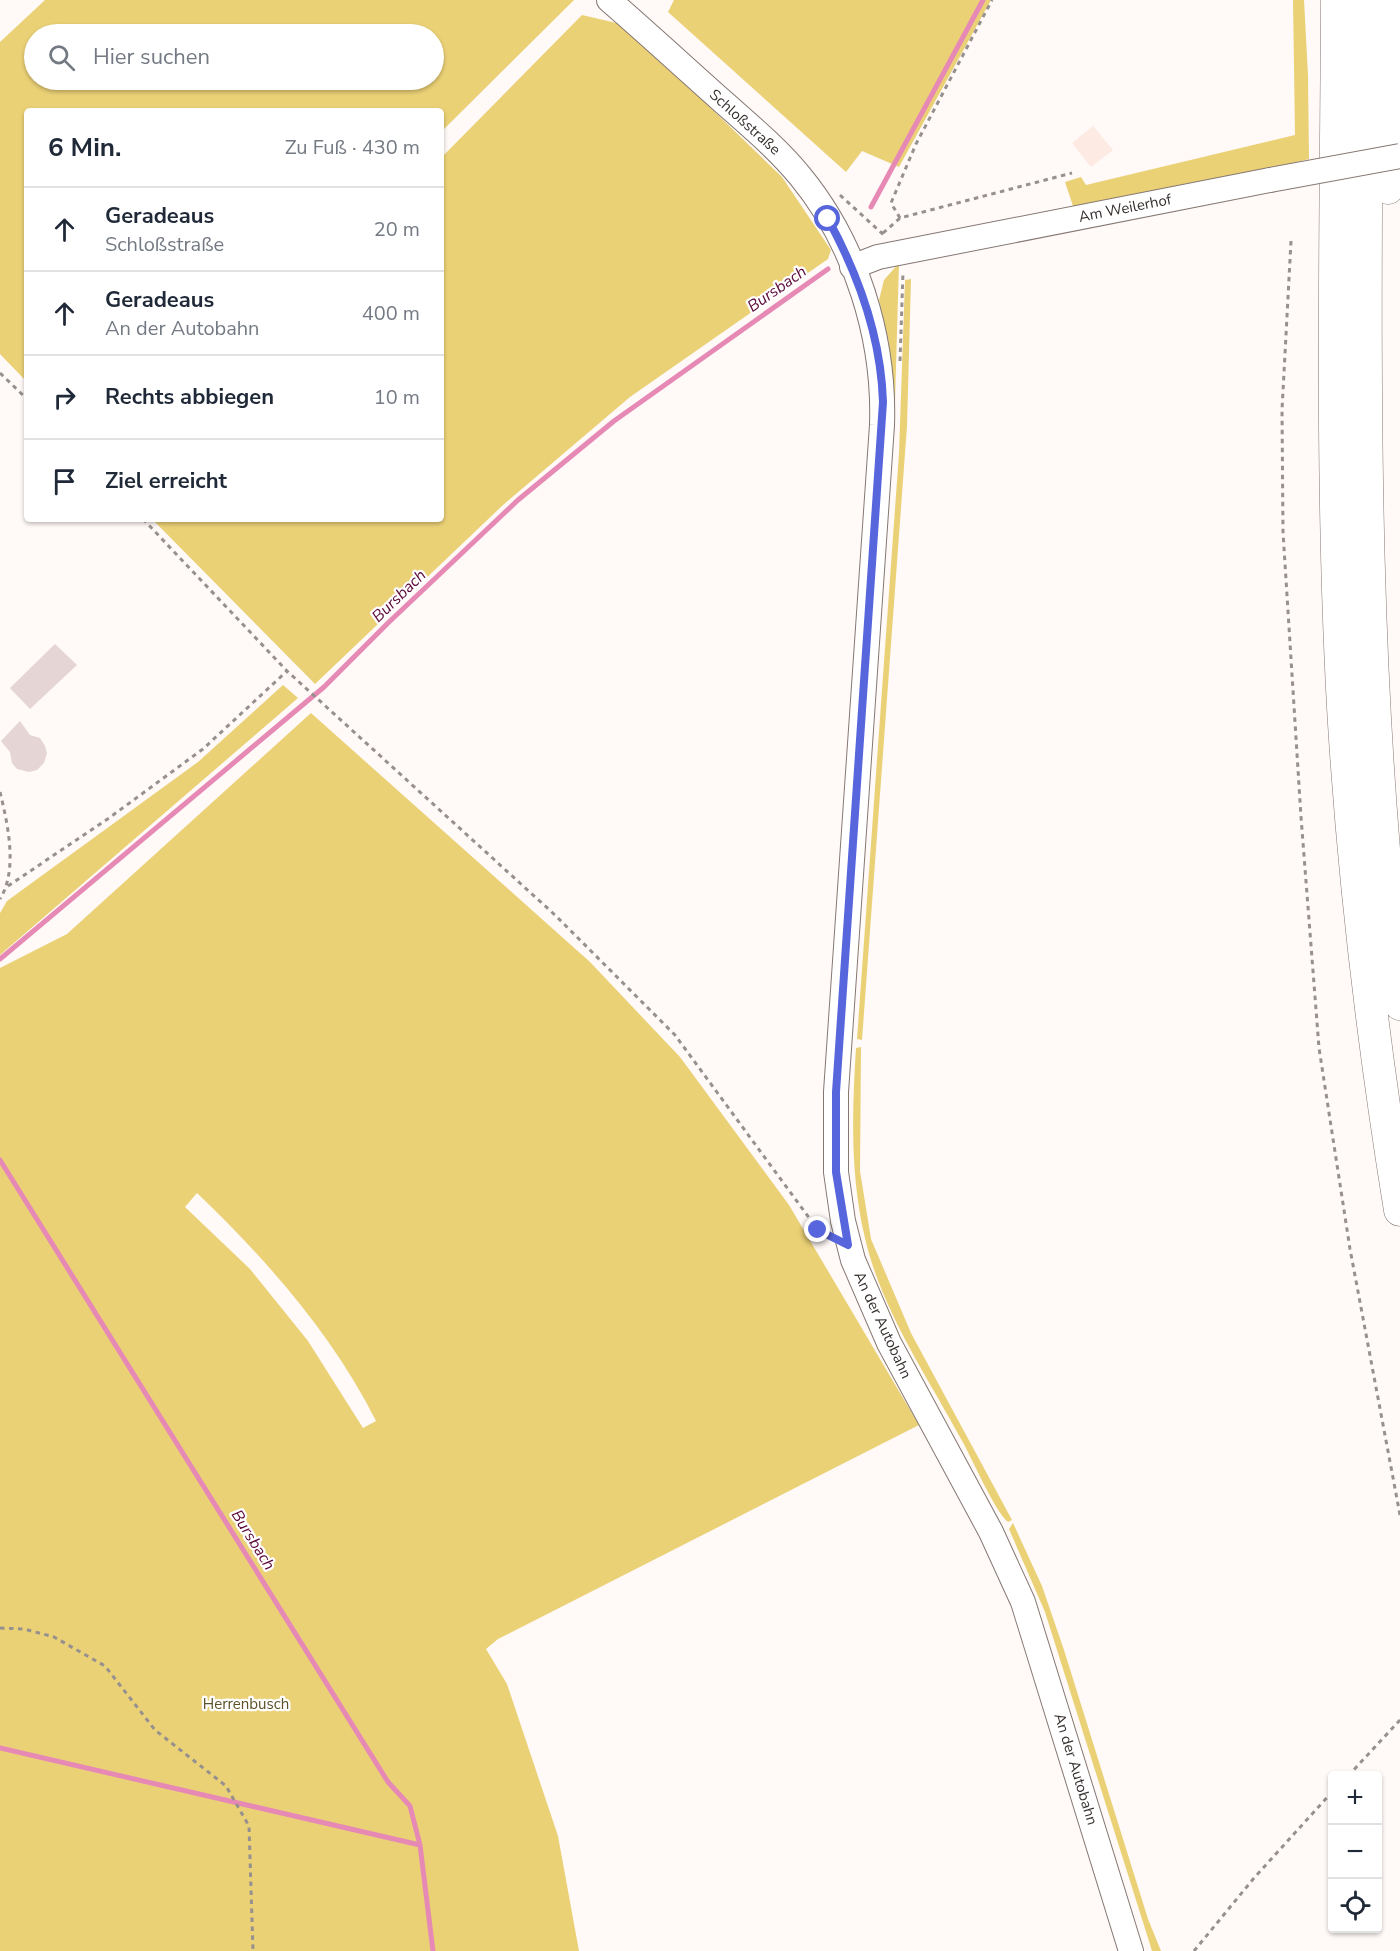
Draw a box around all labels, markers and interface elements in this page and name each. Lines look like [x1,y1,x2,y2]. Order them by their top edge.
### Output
search box [24,24,444,90]
icon: search [45,41,78,74]
text: Hier suchen [93,42,210,72]
street label: Schloßstraße [705,85,785,159]
text: 6 Min. [48,130,121,165]
text: Zu Fuß · 430 m [285,134,420,161]
street label: Am Weilerhof [1077,189,1174,227]
text: Geradeaus [105,201,214,231]
route start [814,205,840,231]
icon: ahead [48,213,81,246]
text: 20 m [374,216,420,243]
text: Schloßstraße [105,231,224,258]
water label: Bursbach [743,261,811,317]
text: Geradeaus [105,285,214,315]
icon: ahead [48,297,81,330]
text: 400 m [362,300,420,327]
text: An der Autobahn [105,315,259,342]
icon: right [48,381,81,414]
text: Rechts abbiegen [105,382,274,412]
text: 10 m [374,384,420,411]
icon: arrive [48,465,81,498]
text: Ziel erreicht [105,466,227,496]
water label: Bursbach [367,565,431,627]
route end [804,1216,830,1242]
street label: An der Autobahn [849,1268,917,1382]
water label: Bursbach [226,1506,280,1574]
park label: Herrenbusch [203,1694,289,1714]
street label: An der Autobahn [1049,1711,1103,1827]
map controls [1328,1771,1382,1933]
button: + [1328,1771,1382,1825]
button: − [1328,1825,1382,1879]
button: locate [1328,1879,1382,1933]

